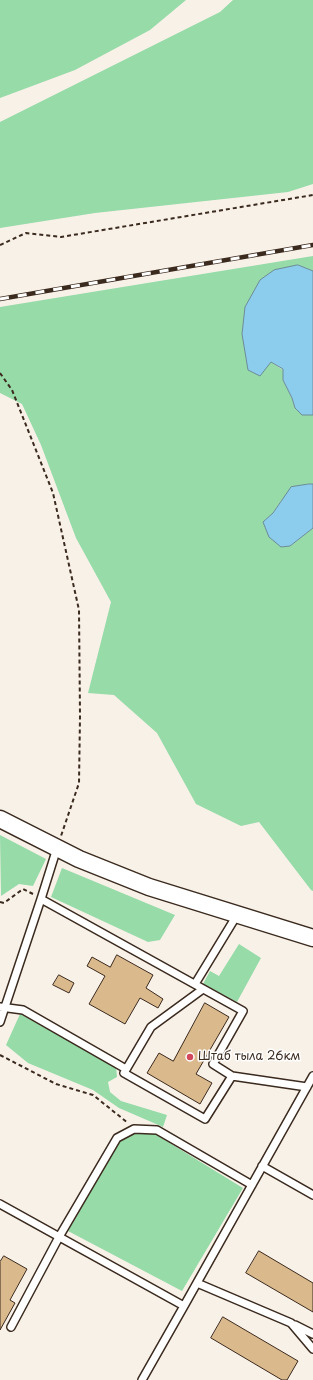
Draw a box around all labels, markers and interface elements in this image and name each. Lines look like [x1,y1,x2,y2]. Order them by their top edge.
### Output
place label: Штаб тыла 26км [198,1050,300,1064]
marker: Штаб тыла 26км [185,1052,195,1062]

